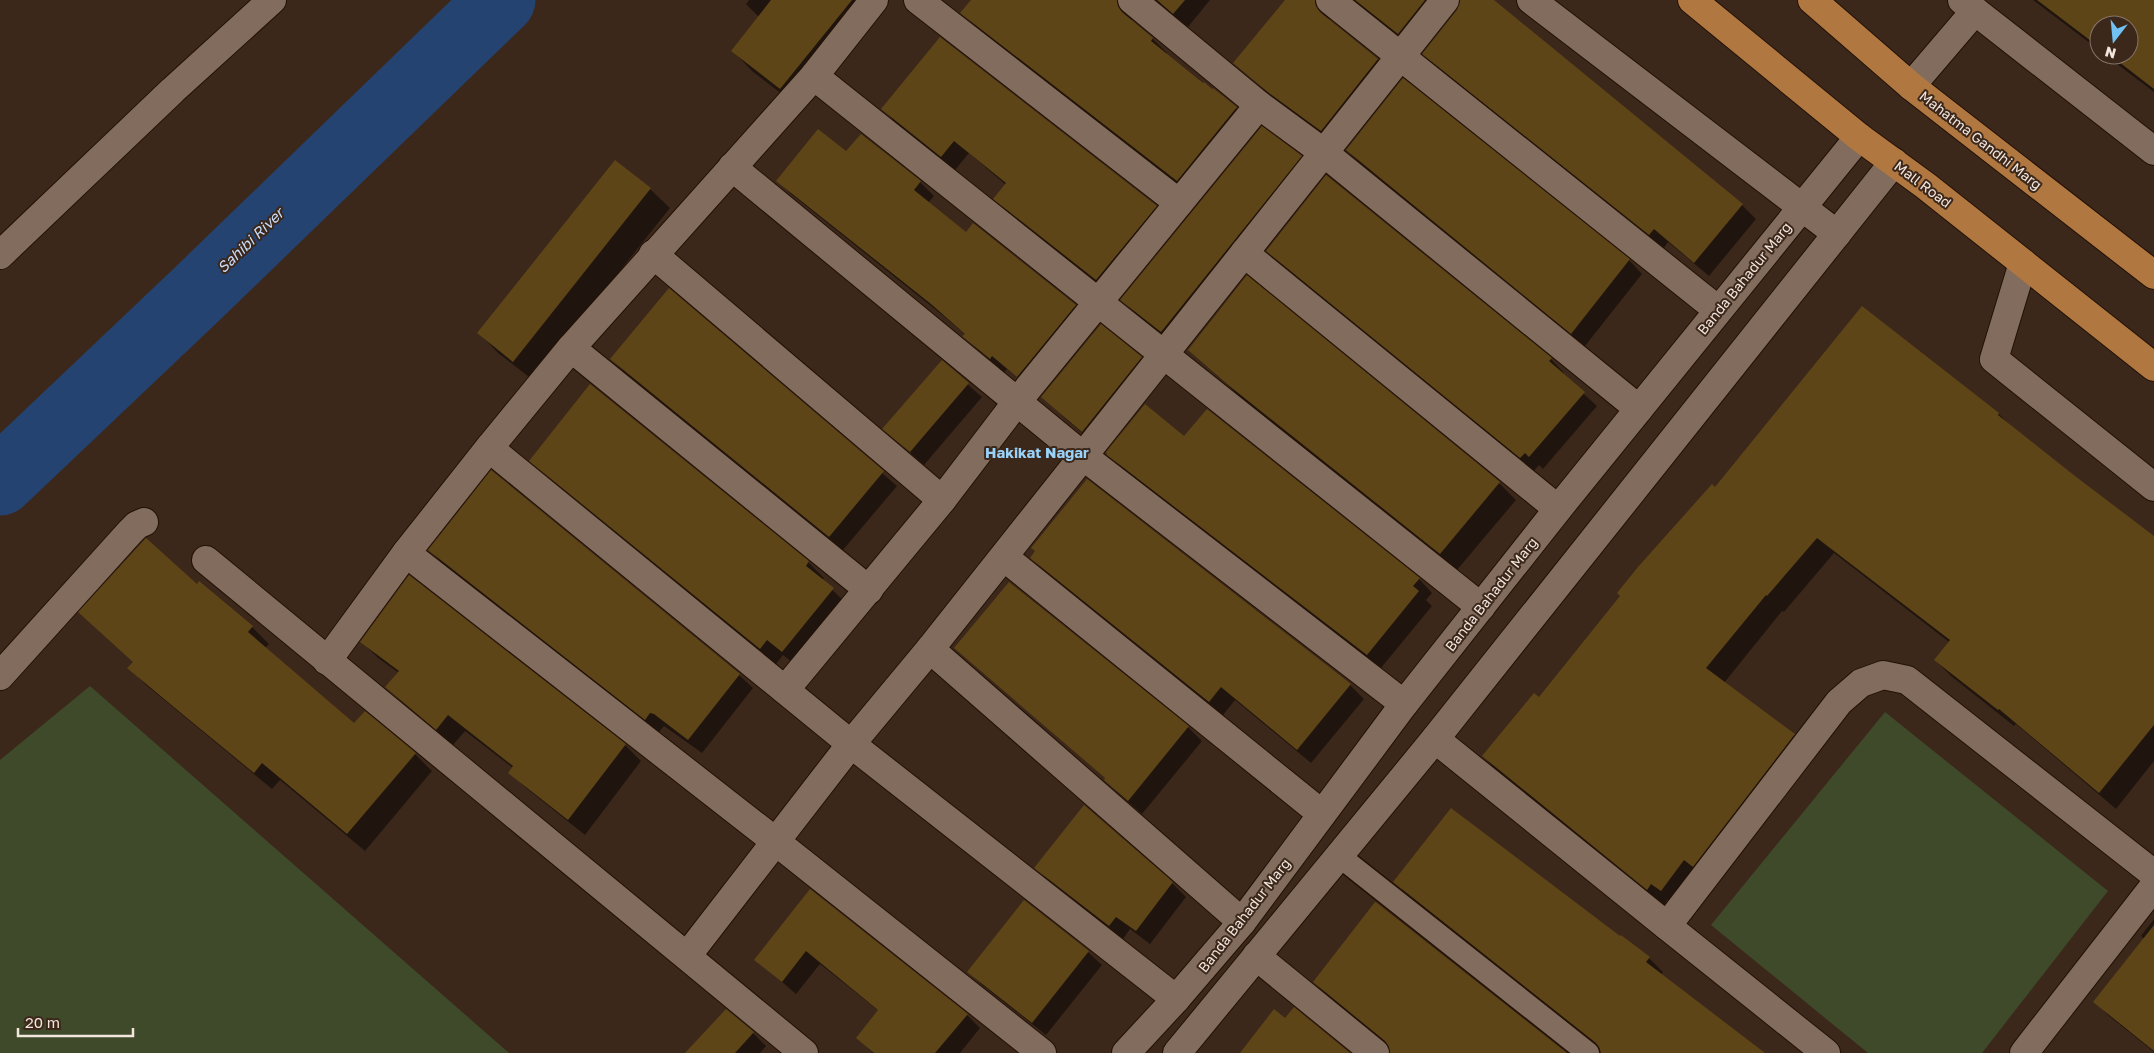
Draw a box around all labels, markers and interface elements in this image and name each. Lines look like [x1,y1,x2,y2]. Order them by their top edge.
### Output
north arrow [2089,15,2139,65]
text: N [2103,43,2118,63]
street label: Mahatma Gandhi Marg [1916,87,2046,193]
street label: Mall Road [1891,157,1955,211]
water label: Sahibi River [213,202,288,276]
street label: Banda Bahadur Marg [1693,218,1795,338]
district label: Hakikat Nagar [985,443,1089,461]
street label: Banda Bahadur Marg [1441,534,1541,654]
street label: Banda Bahadur Marg [1194,855,1294,975]
scale bar [18,1006,132,1038]
text: 20 m [25,1013,60,1031]

